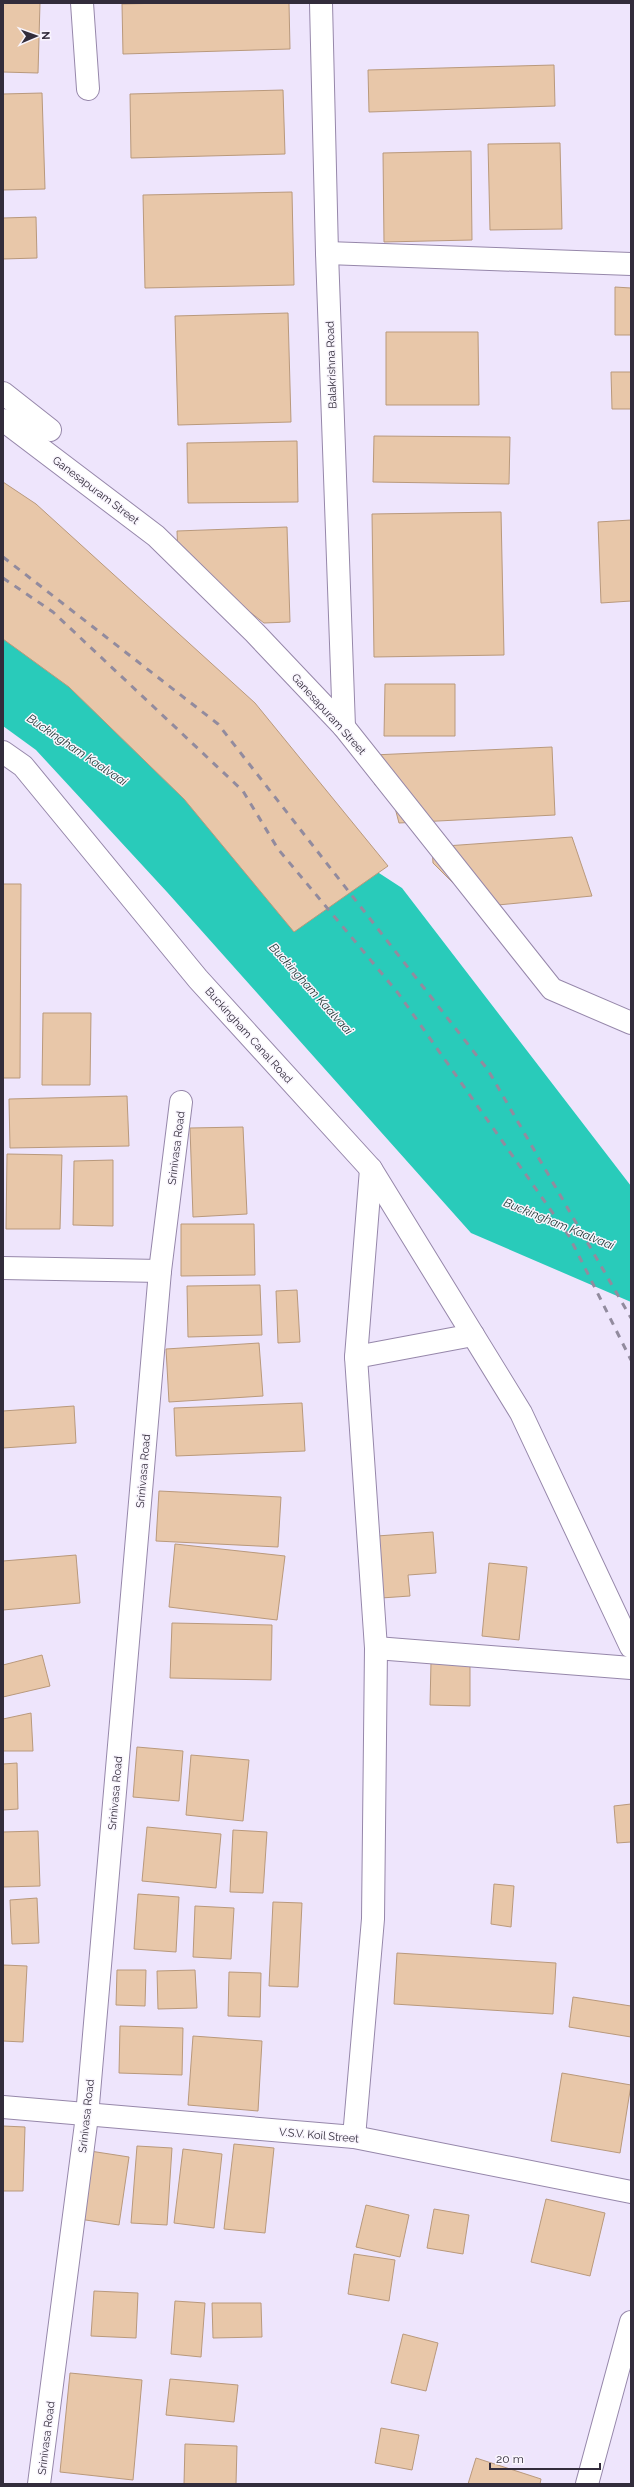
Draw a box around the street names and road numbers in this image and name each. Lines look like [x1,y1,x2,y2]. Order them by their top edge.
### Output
street label: Balakrishna Road [323,321,340,409]
street label: Ganesapuram Street [50,454,142,527]
street label: Ganesapuram Street [289,671,369,758]
street label: Buckingham Canal Road [202,985,295,1086]
street label: Srinivasa Road [166,1110,187,1186]
street label: Srinivasa Road [134,1433,153,1508]
street label: Srinivasa Road [106,1755,125,1830]
street label: Srinivasa Road [76,2078,97,2154]
street label: V.S.V. Koil Street [279,2126,360,2145]
street label: Srinivasa Road [36,2400,57,2476]

